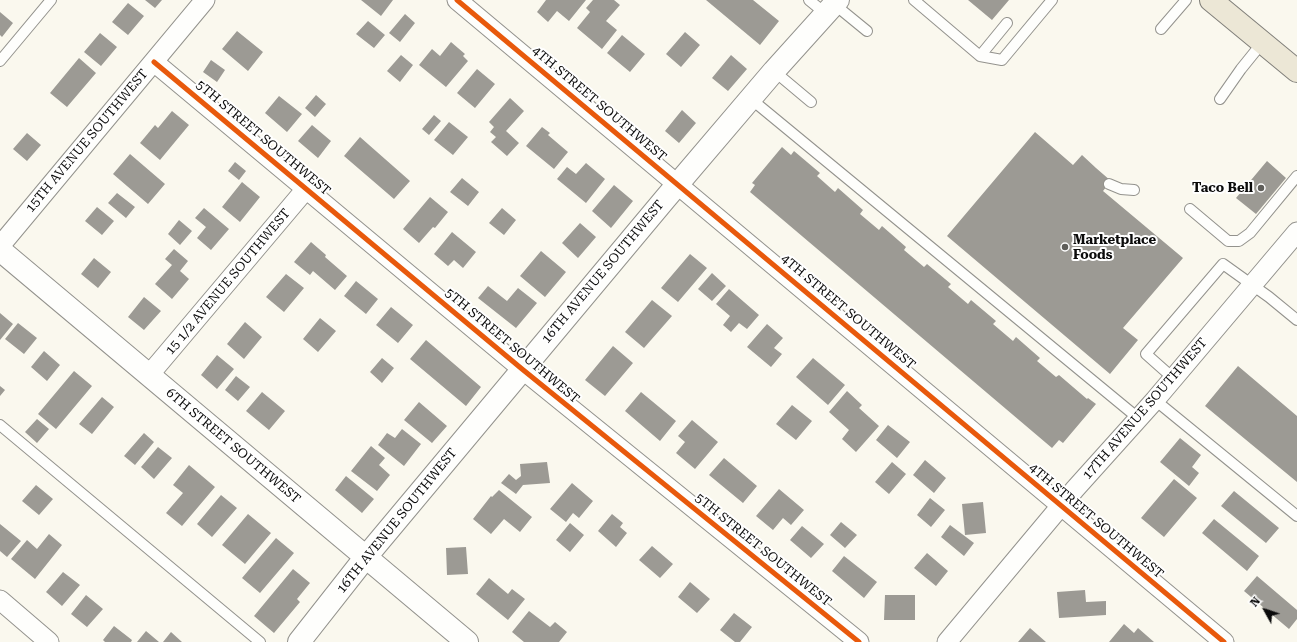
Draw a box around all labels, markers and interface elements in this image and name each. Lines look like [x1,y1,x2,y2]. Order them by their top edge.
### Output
street label: 4TH STREET SOUTHWEST [529,43,669,165]
street label: 15TH AVENUE SOUTHWEST [23,66,151,216]
street label: 5TH STREET SOUTHWEST [193,77,333,199]
place label: Taco Bell [1192,180,1253,196]
marker: Taco Bell [1256,183,1266,193]
street label: 16TH AVENUE SOUTHWEST [539,197,667,347]
street label: 15 1/2 AVENUE SOUTHWEST [162,206,294,358]
place label: Marketplace Foods [1073,232,1156,263]
marker: Marketplace Foods [1060,242,1070,252]
street label: 4TH STREET SOUTHWEST [778,251,918,373]
street label: 5TH STREET SOUTHWEST [442,285,582,407]
street label: 17TH AVENUE SOUTHWEST [1079,335,1211,483]
street label: 6TH STREET SOUTHWEST [163,385,303,507]
street label: 16TH AVENUE SOUTHWEST [334,445,460,597]
street label: 4TH STREET SOUTHWEST [1026,460,1166,582]
street label: 5TH STREET SOUTHWEST [692,490,834,610]
north arrow [1245,590,1285,630]
text: N [1248,595,1263,609]

